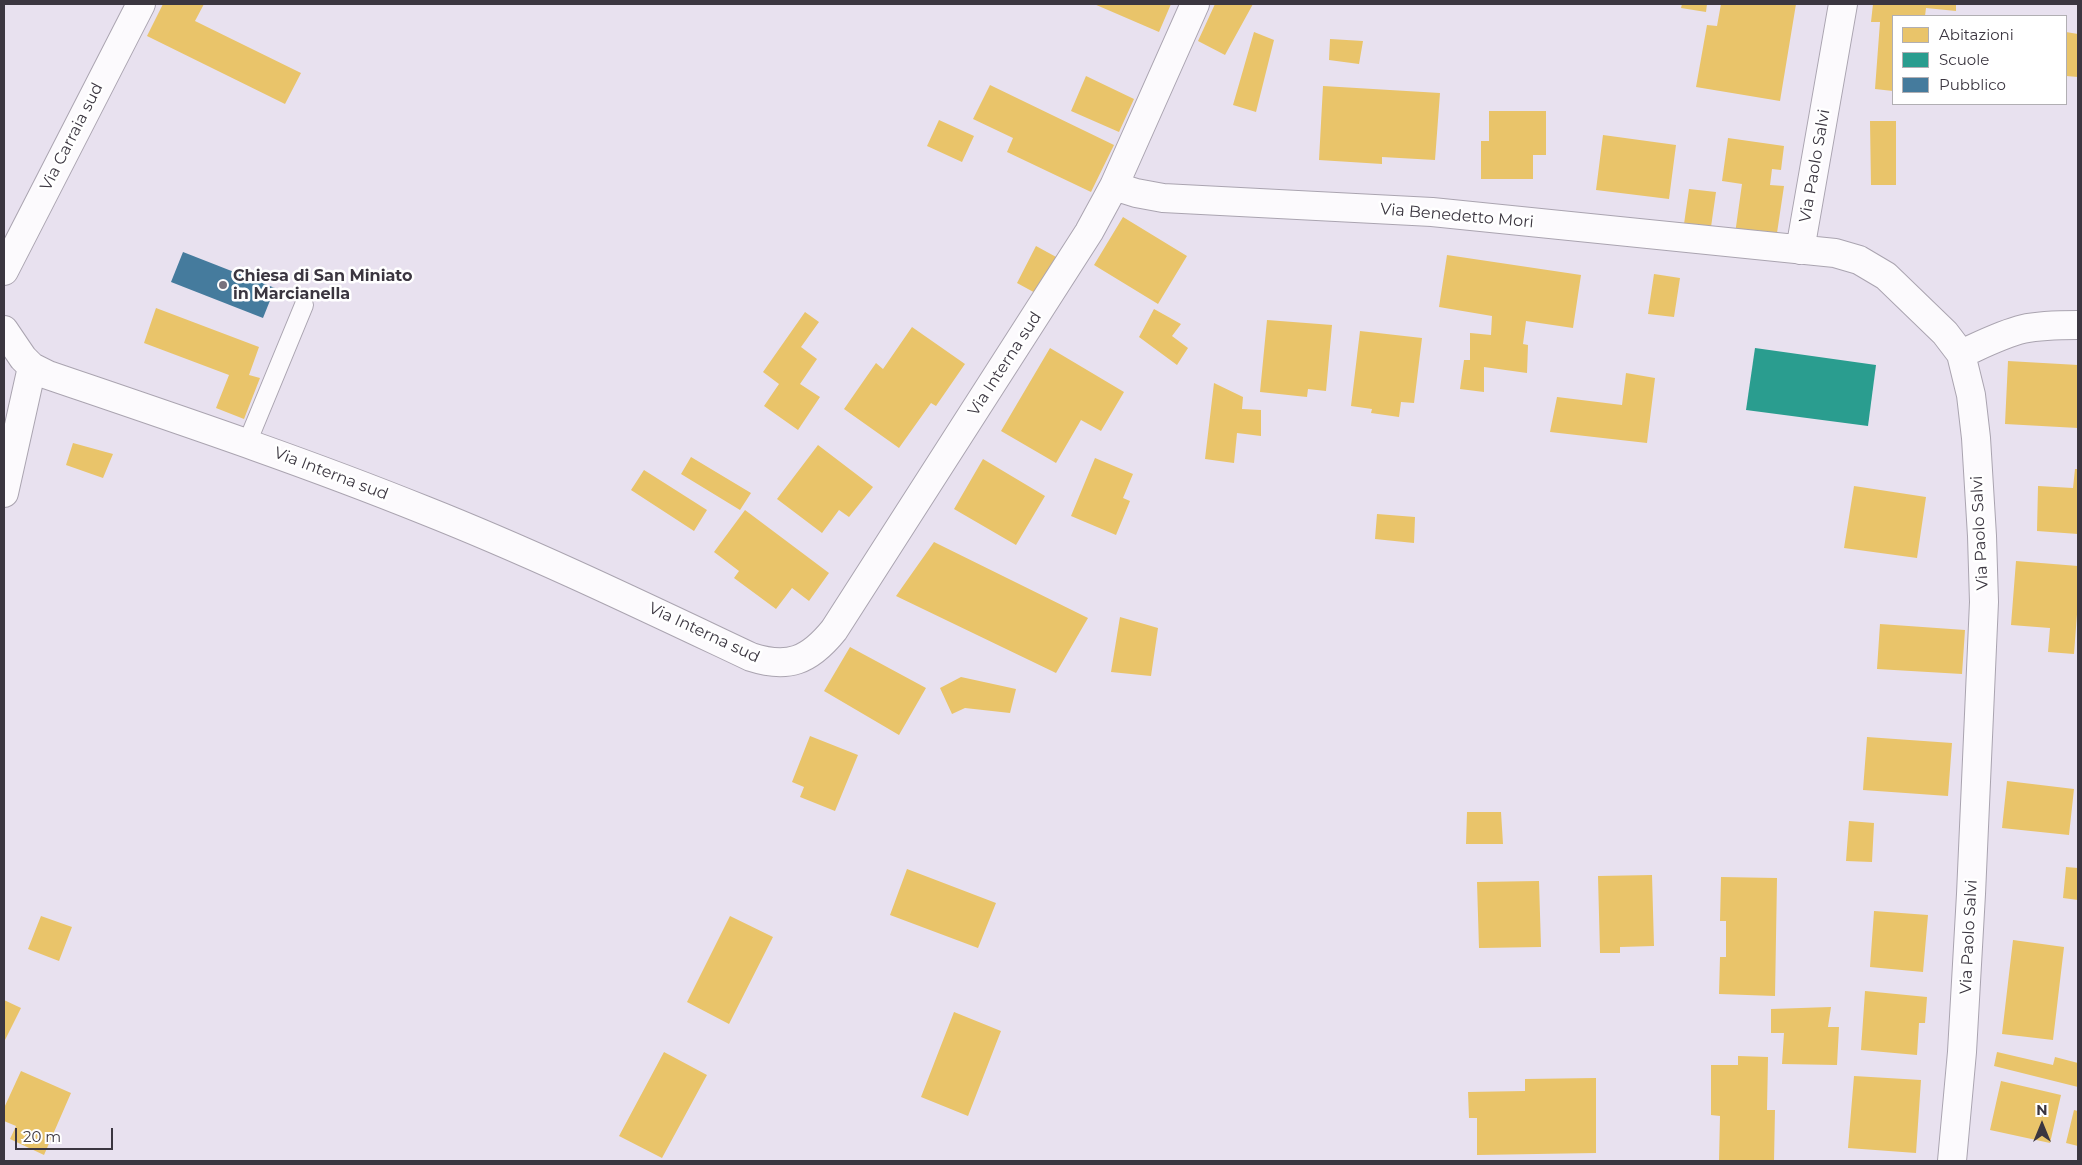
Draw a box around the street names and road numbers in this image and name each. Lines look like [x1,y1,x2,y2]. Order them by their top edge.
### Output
street label: Via Carraia sud [37,80,107,194]
street label: Via Paolo Salvi [1796,108,1834,224]
street label: Via Benedetto Mori [1379,200,1535,232]
street label: Via Interna sud [964,308,1046,420]
street label: Via Interna sud [271,443,391,505]
street label: Via Paolo Salvi [1967,475,1993,591]
street label: Via Interna sud [645,599,763,667]
street label: Via Paolo Salvi [1956,879,1982,995]

